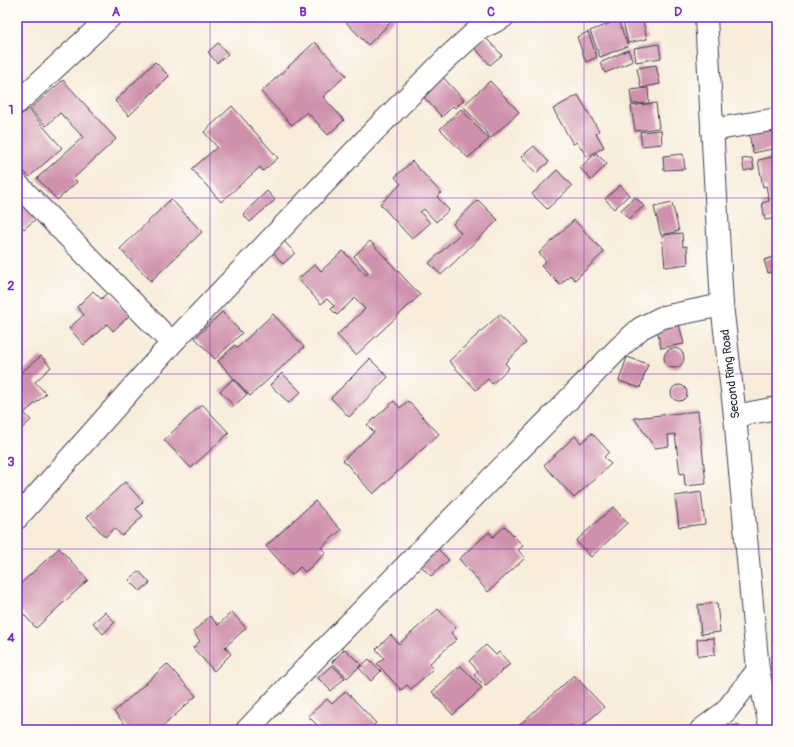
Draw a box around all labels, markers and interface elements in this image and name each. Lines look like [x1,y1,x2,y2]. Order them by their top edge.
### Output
text: A [112,4,121,20]
text: B [299,4,307,20]
text: C [487,4,495,20]
text: D [674,4,682,20]
text: 1 [8,102,14,118]
text: 2 [7,278,15,294]
street label: Second Ring Road [718,328,743,419]
text: 3 [7,454,15,470]
text: 4 [7,630,15,646]

